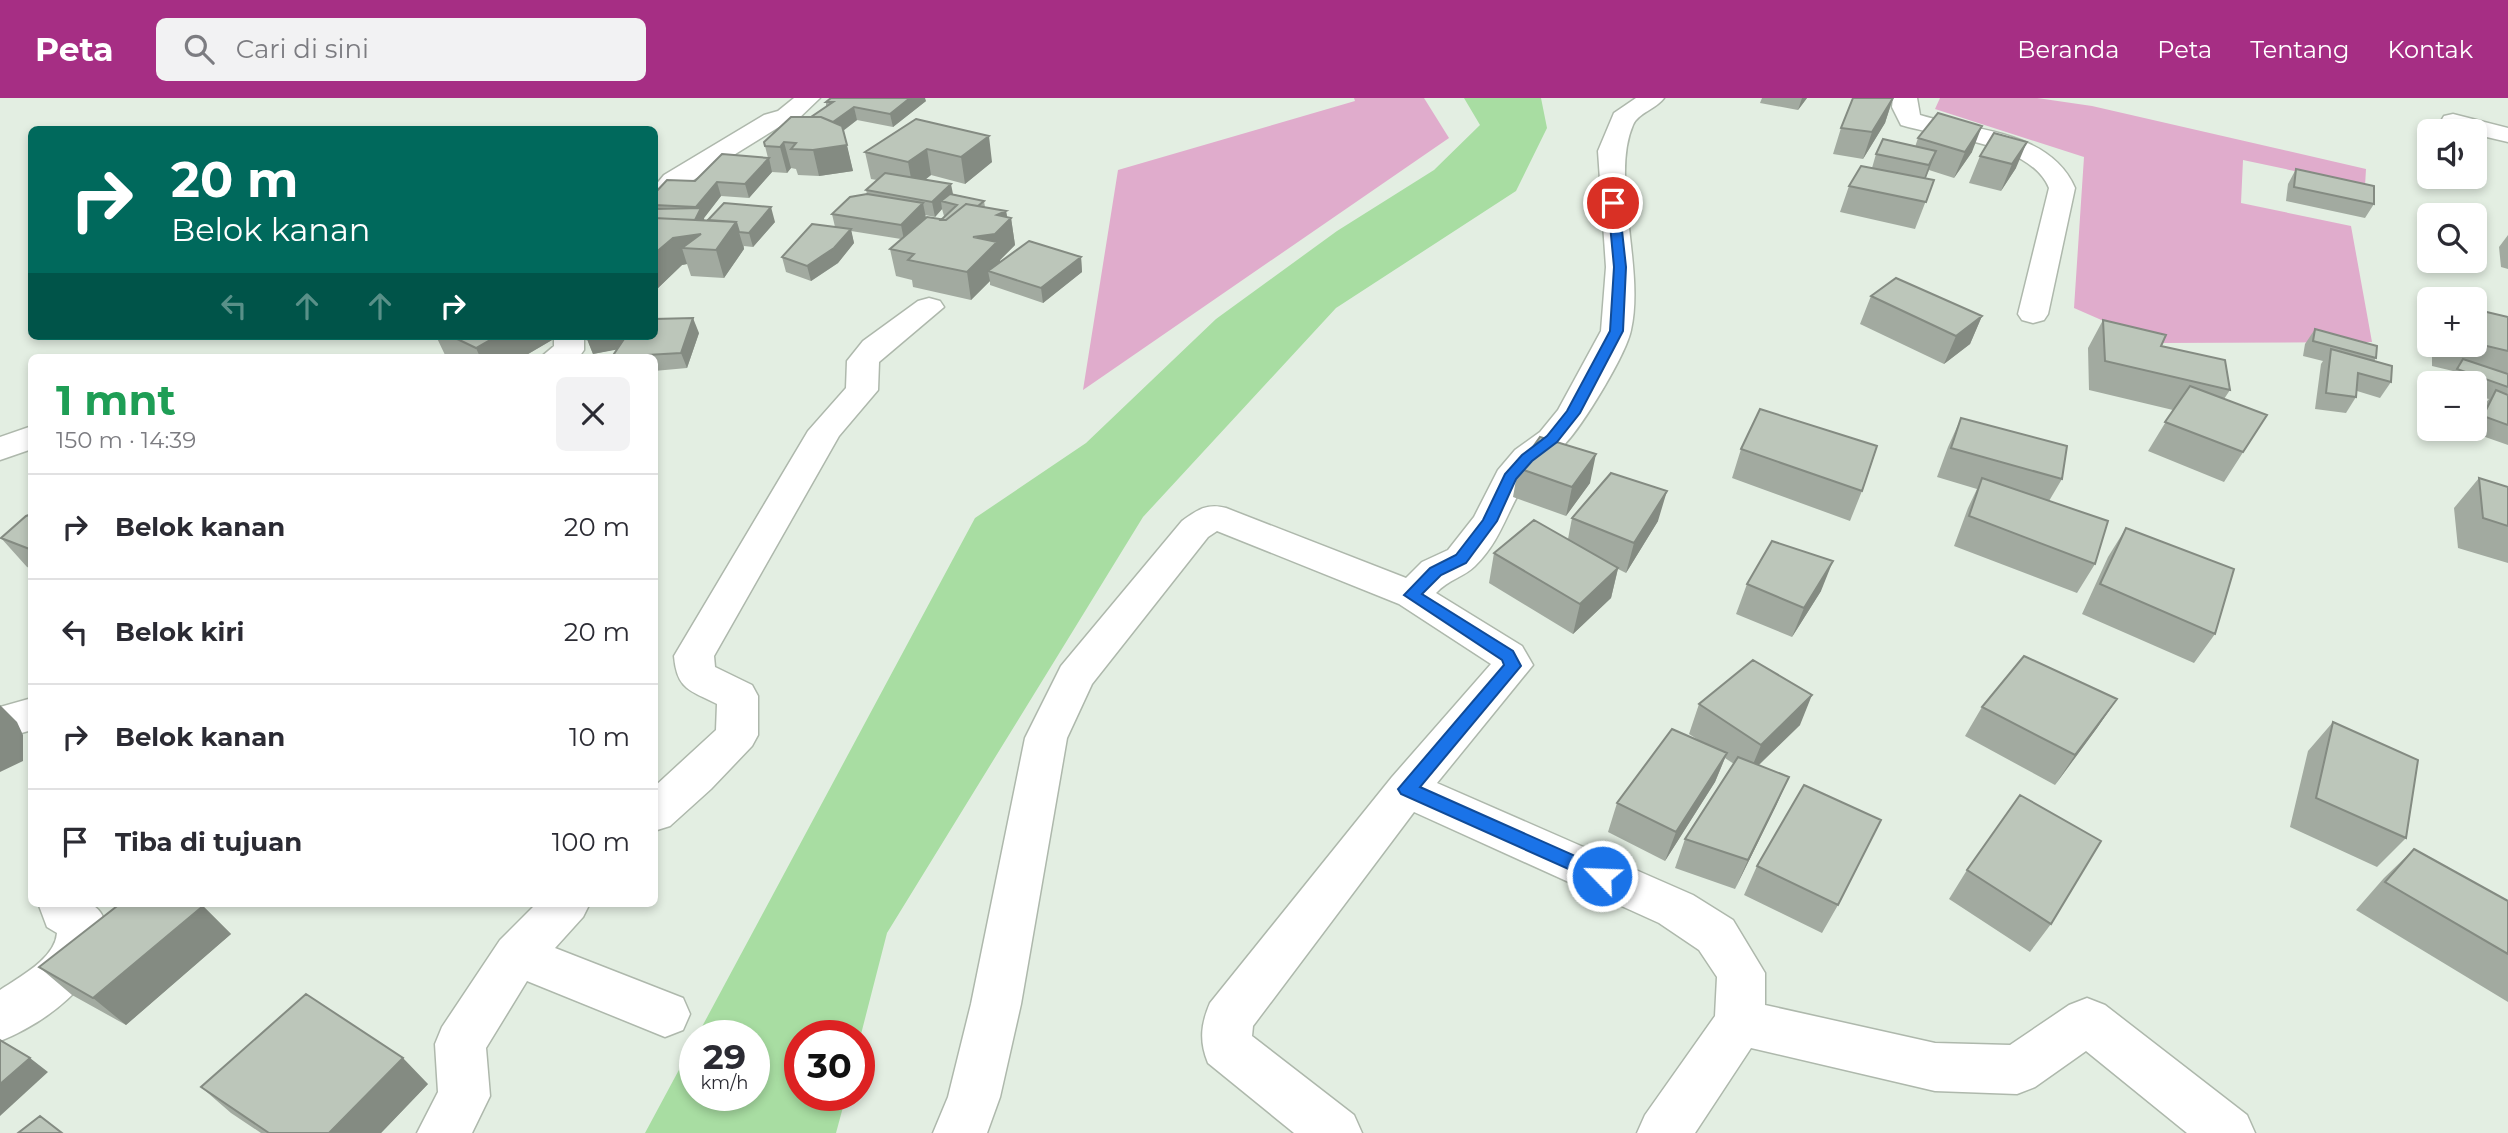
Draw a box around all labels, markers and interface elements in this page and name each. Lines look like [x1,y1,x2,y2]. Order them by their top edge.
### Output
search box [156,18,646,81]
text: Peta [35,29,114,69]
icon: search [180,30,218,68]
text: Cari di sini [236,33,369,65]
text: Beranda [2017,35,2119,64]
text: Peta [2157,35,2212,64]
text: Tentang [2250,35,2349,64]
text: Kontak [2387,35,2473,64]
map controls [2417,119,2487,441]
button: sound [2417,119,2487,189]
text: 20 m [171,150,298,209]
icon: right [56,154,147,245]
pin [1583,173,1643,233]
icon: arrive [1594,184,1632,222]
button: search [2417,203,2487,273]
text: Belok kanan [171,210,371,249]
icon: left [215,287,253,325]
icon: ahead [288,287,326,325]
icon: ahead [361,287,399,325]
icon: right [434,287,472,325]
button: + [2417,287,2487,357]
button: − [2417,371,2487,441]
text: 1 mnt [56,374,176,426]
button: close [556,377,630,451]
text: 150 m · 14:39 [56,426,196,454]
icon: right [56,508,94,546]
text: Belok kanan [115,511,285,543]
text: 20 m [564,511,630,543]
icon: left [56,613,94,651]
text: Belok kiri [115,616,244,648]
text: 20 m [564,616,630,648]
icon: right [56,718,94,756]
text: Belok kanan [115,721,285,753]
text: 10 m [569,721,630,753]
icon: arrive [56,823,94,861]
text: Tiba di tujuan [115,826,302,858]
text: 100 m [552,826,630,858]
position arrow [1565,839,1639,913]
speed limit sign: 30 [784,1020,875,1111]
text: 29 [703,1035,746,1078]
text: km/h [700,1072,749,1094]

